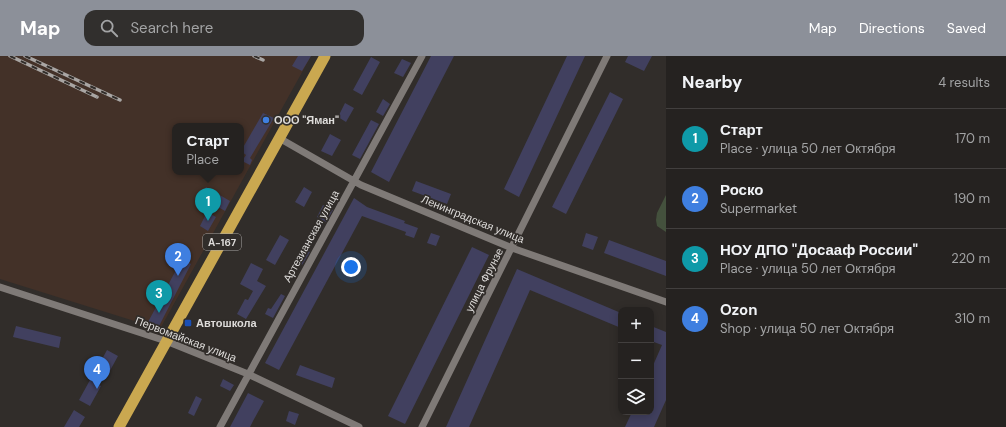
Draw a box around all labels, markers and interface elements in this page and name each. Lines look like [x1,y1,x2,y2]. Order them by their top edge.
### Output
search box [84,10,364,46]
text: Map [20,16,60,41]
icon: search [98,17,120,39]
text: Search here [130,18,213,38]
text: Map [809,19,837,37]
text: Directions [859,19,925,37]
text: Saved [947,19,986,37]
text: Nearby [682,71,742,93]
text: 4 results [938,74,990,91]
place label: ООО "Яман" [274,113,339,127]
marker: ООО "Яман" [261,115,271,125]
text: Старт [720,120,763,140]
popup [172,123,244,175]
text: 1 [693,130,697,147]
text: 170 m [955,130,990,147]
text: Старт [187,131,229,151]
text: Place · улица 50 лет Октября [720,140,896,157]
text: Place [187,151,219,168]
text: Роско [720,180,763,200]
street label: Артезианская улица [280,187,343,285]
pin: 1 [195,188,221,221]
text: 2 [691,190,699,207]
text: 190 m [954,190,990,207]
street label: Ленинградская улица [419,192,527,246]
text: Supermarket [720,200,797,217]
road number: А-167 [203,234,241,250]
text: НОУ ДПО "Досааф России" [720,240,918,260]
pin: 2 [165,243,191,276]
street label: улица Фрунзе [462,246,506,314]
text: 3 [691,250,699,267]
text: 220 m [951,250,990,267]
your location [341,257,361,277]
text: Place · улица 50 лет Октября [720,260,896,277]
pin: 3 [146,280,172,313]
text: Ozon [720,300,758,320]
map controls [618,307,654,415]
button: + [618,307,654,343]
text: 4 [691,310,699,327]
text: 310 m [955,310,990,327]
street label: Первомайская улица [133,313,240,365]
place label: Автошкола [196,316,257,330]
marker: Автошкола [183,318,193,328]
text: Shop · улица 50 лет Октября [720,320,894,337]
button: − [618,343,654,379]
pin: 4 [84,356,110,389]
button: layers [618,379,654,415]

